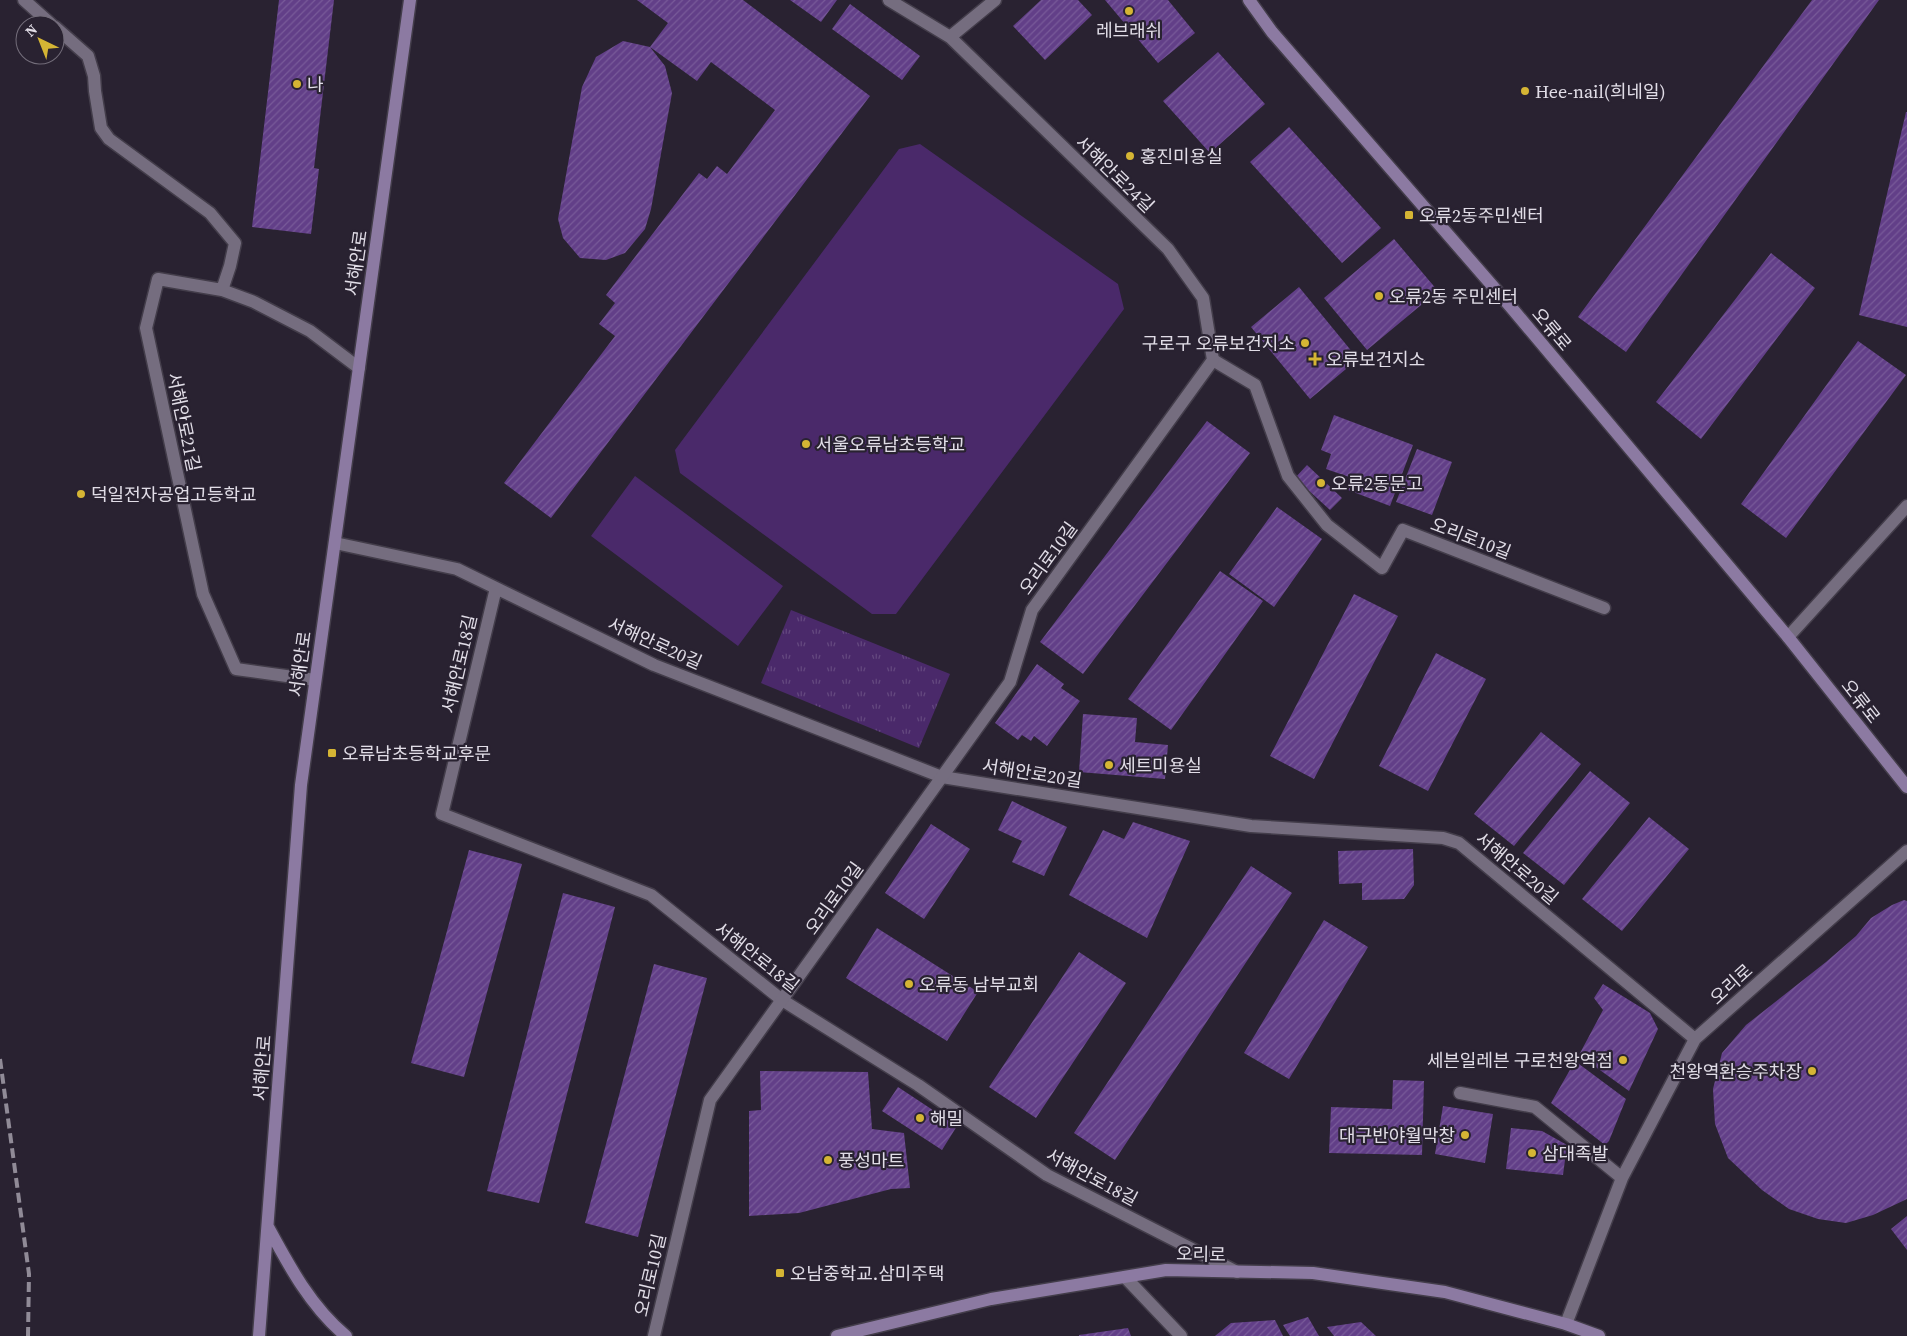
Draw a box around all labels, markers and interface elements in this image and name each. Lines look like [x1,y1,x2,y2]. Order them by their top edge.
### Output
marker: 레브래쉬 [1123,5,1135,17]
north arrow [15,15,65,65]
place label: 레브래쉬 [1096,18,1162,43]
text: N [21,20,42,41]
place label: 나 [307,72,324,97]
marker: 나 [291,78,303,90]
place label: Hee-nail(희네일) [1535,79,1666,104]
marker: Hee-nail(희네일) [1519,85,1531,97]
street label: 서해안로24길 [1070,130,1160,218]
place label: 홍진미용실 [1140,144,1223,169]
marker: 홍진미용실 [1124,150,1136,162]
place label: 오류2동주민센터 [1419,203,1544,228]
marker: 오류2동주민센터 [1403,209,1415,221]
street label: 서해안로 [339,228,373,298]
place label: 오류2동 주민센터 [1389,284,1518,309]
marker: 오류2동 주민센터 [1373,290,1385,302]
street label: 오류로 [1526,302,1578,356]
place label: 구로구 오류보건지소 [1142,331,1295,356]
marker: 구로구 오류보건지소 [1299,337,1311,349]
place label: 오류보건지소 [1326,347,1425,372]
marker: 오류보건지소 [1308,352,1322,366]
street label: 서해안로21길 [161,370,207,474]
place label: 서울오류남초등학교 [816,432,965,457]
marker: 서울오류남초등학교 [800,438,812,450]
place label: 오류2동문고 [1331,471,1423,496]
marker: 오류2동문고 [1315,477,1327,489]
place label: 덕일전자공업고등학교 [91,482,257,507]
marker: 덕일전자공업고등학교 [75,488,87,500]
street label: 오리로10길 [1427,511,1515,565]
street label: 오리로10길 [1013,517,1083,599]
street label: 서해안로20길 [604,611,706,675]
street label: 서해안로18길 [435,612,483,716]
street label: 서해안로 [283,629,317,699]
street label: 오류로 [1836,674,1886,728]
place label: 오류남초등학교후문 [342,741,491,766]
marker: 오류남초등학교후문 [326,747,338,759]
street label: 서해안로20길 [980,753,1084,793]
place label: 세트미용실 [1119,753,1202,778]
marker: 세트미용실 [1103,759,1115,771]
street label: 서해안로20길 [1470,826,1564,910]
street label: 오리로10길 [799,857,869,939]
street label: 서해안로18길 [710,916,804,998]
street label: 오리로 [1704,958,1758,1010]
place label: 오류동 남부교회 [919,972,1039,997]
marker: 오류동 남부교회 [903,978,915,990]
street label: 서해안로 [247,1034,277,1102]
place label: 세븐일레븐 구로천왕역점 [1427,1048,1613,1073]
marker: 세븐일레븐 구로천왕역점 [1617,1054,1629,1066]
place label: 천왕역환승주차장 [1670,1059,1802,1084]
marker: 천왕역환승주차장 [1806,1065,1818,1077]
place label: 해밀 [930,1106,963,1131]
marker: 해밀 [914,1112,926,1124]
place label: 대구반야월막창 [1339,1123,1455,1148]
marker: 대구반야월막창 [1459,1129,1471,1141]
place label: 삼대족발 [1542,1141,1608,1166]
street label: 서해안로18길 [1042,1142,1142,1212]
marker: 삼대족발 [1526,1147,1538,1159]
place label: 풍성마트 [838,1148,904,1173]
marker: 풍성마트 [822,1154,834,1166]
street label: 오리로10길 [628,1231,672,1319]
street label: 오리로 [1176,1241,1226,1267]
place label: 오남중학교.삼미주택 [790,1261,944,1286]
marker: 오남중학교.삼미주택 [774,1267,786,1279]

